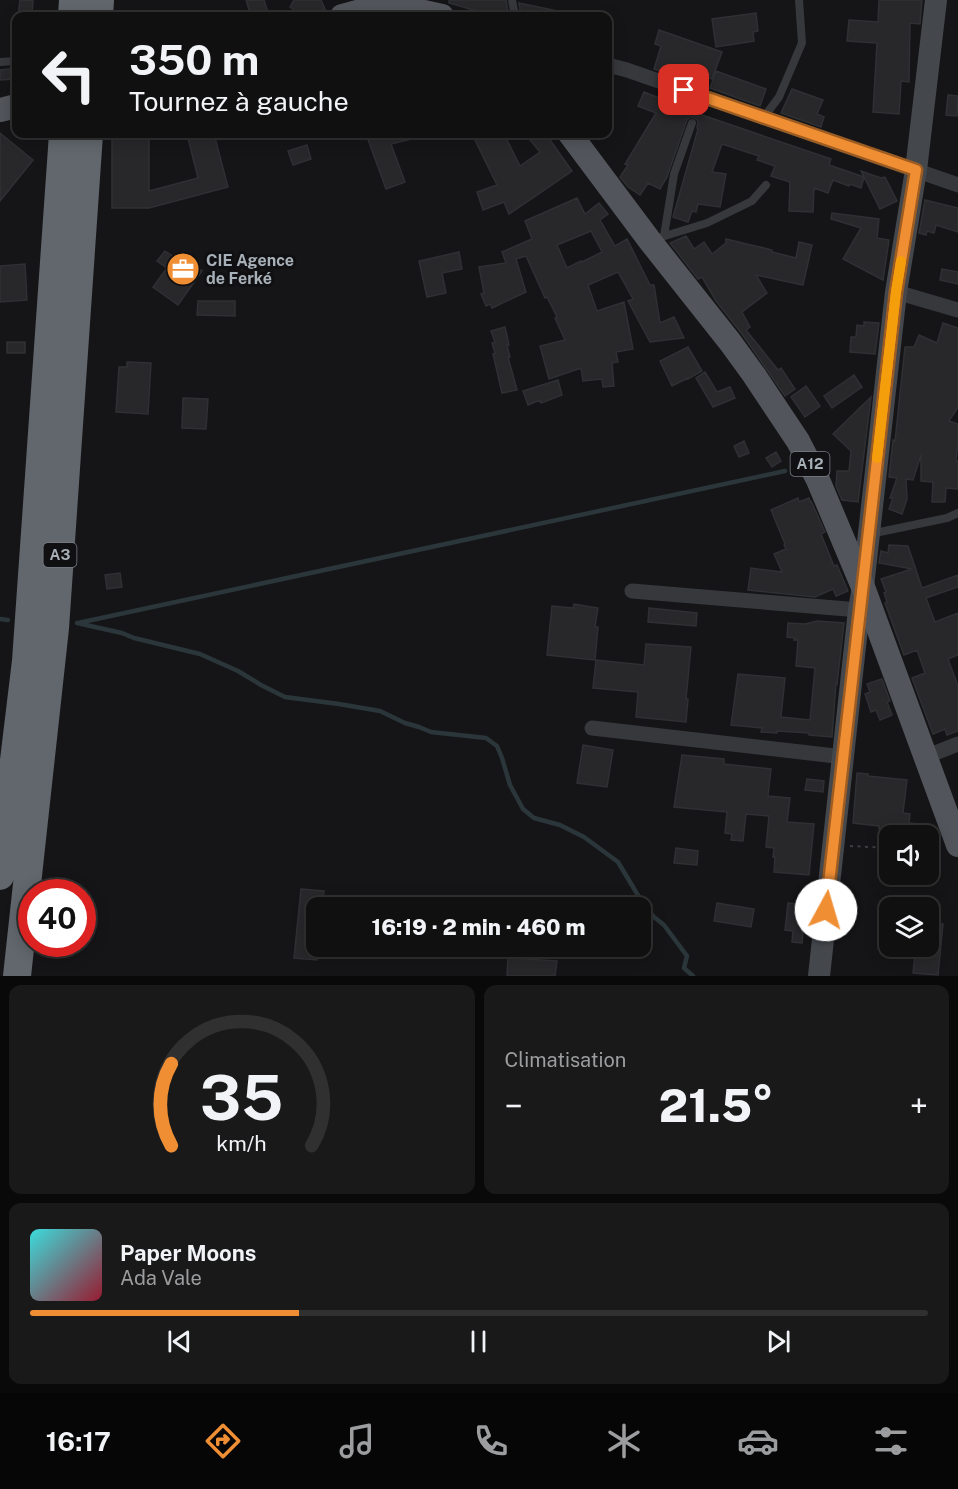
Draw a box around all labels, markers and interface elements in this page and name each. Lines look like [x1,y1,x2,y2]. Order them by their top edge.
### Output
text: 350 m [129,35,259,84]
icon: left [30,36,108,114]
pin [658,64,709,115]
icon: arrive [667,73,700,106]
text: Tournez à gauche [129,85,349,117]
office icon: CIE Agence de Ferké [165,251,201,287]
place label: CIE Agence de Ferké [206,251,294,288]
road number: A12 [790,452,830,476]
road number: A3 [44,543,76,567]
map controls [879,825,939,957]
button: sound [879,825,939,885]
position arrow [794,878,858,942]
speed limit sign: 40 [18,879,96,957]
button: layers [879,897,939,957]
text: 16:19 · 2 min · 460 m [372,914,585,940]
text: Climatisation [505,1048,626,1072]
text: 35 [200,1061,284,1134]
text: 21.5° [659,1079,774,1132]
text: − [505,1087,523,1125]
text: + [910,1087,928,1125]
text: km/h [217,1132,267,1157]
text: Paper Moons [120,1240,256,1266]
text: Ada Vale [120,1266,202,1290]
icon: previous [163,1325,196,1358]
icon: pause [462,1325,495,1358]
icon: next [762,1325,795,1358]
icon: directions [202,1420,244,1462]
icon: music [336,1420,378,1462]
icon: phone [470,1420,512,1462]
icon: climate [603,1420,645,1462]
icon: car [737,1420,779,1462]
icon: filters [870,1420,912,1462]
text: 16:17 [46,1425,111,1457]

